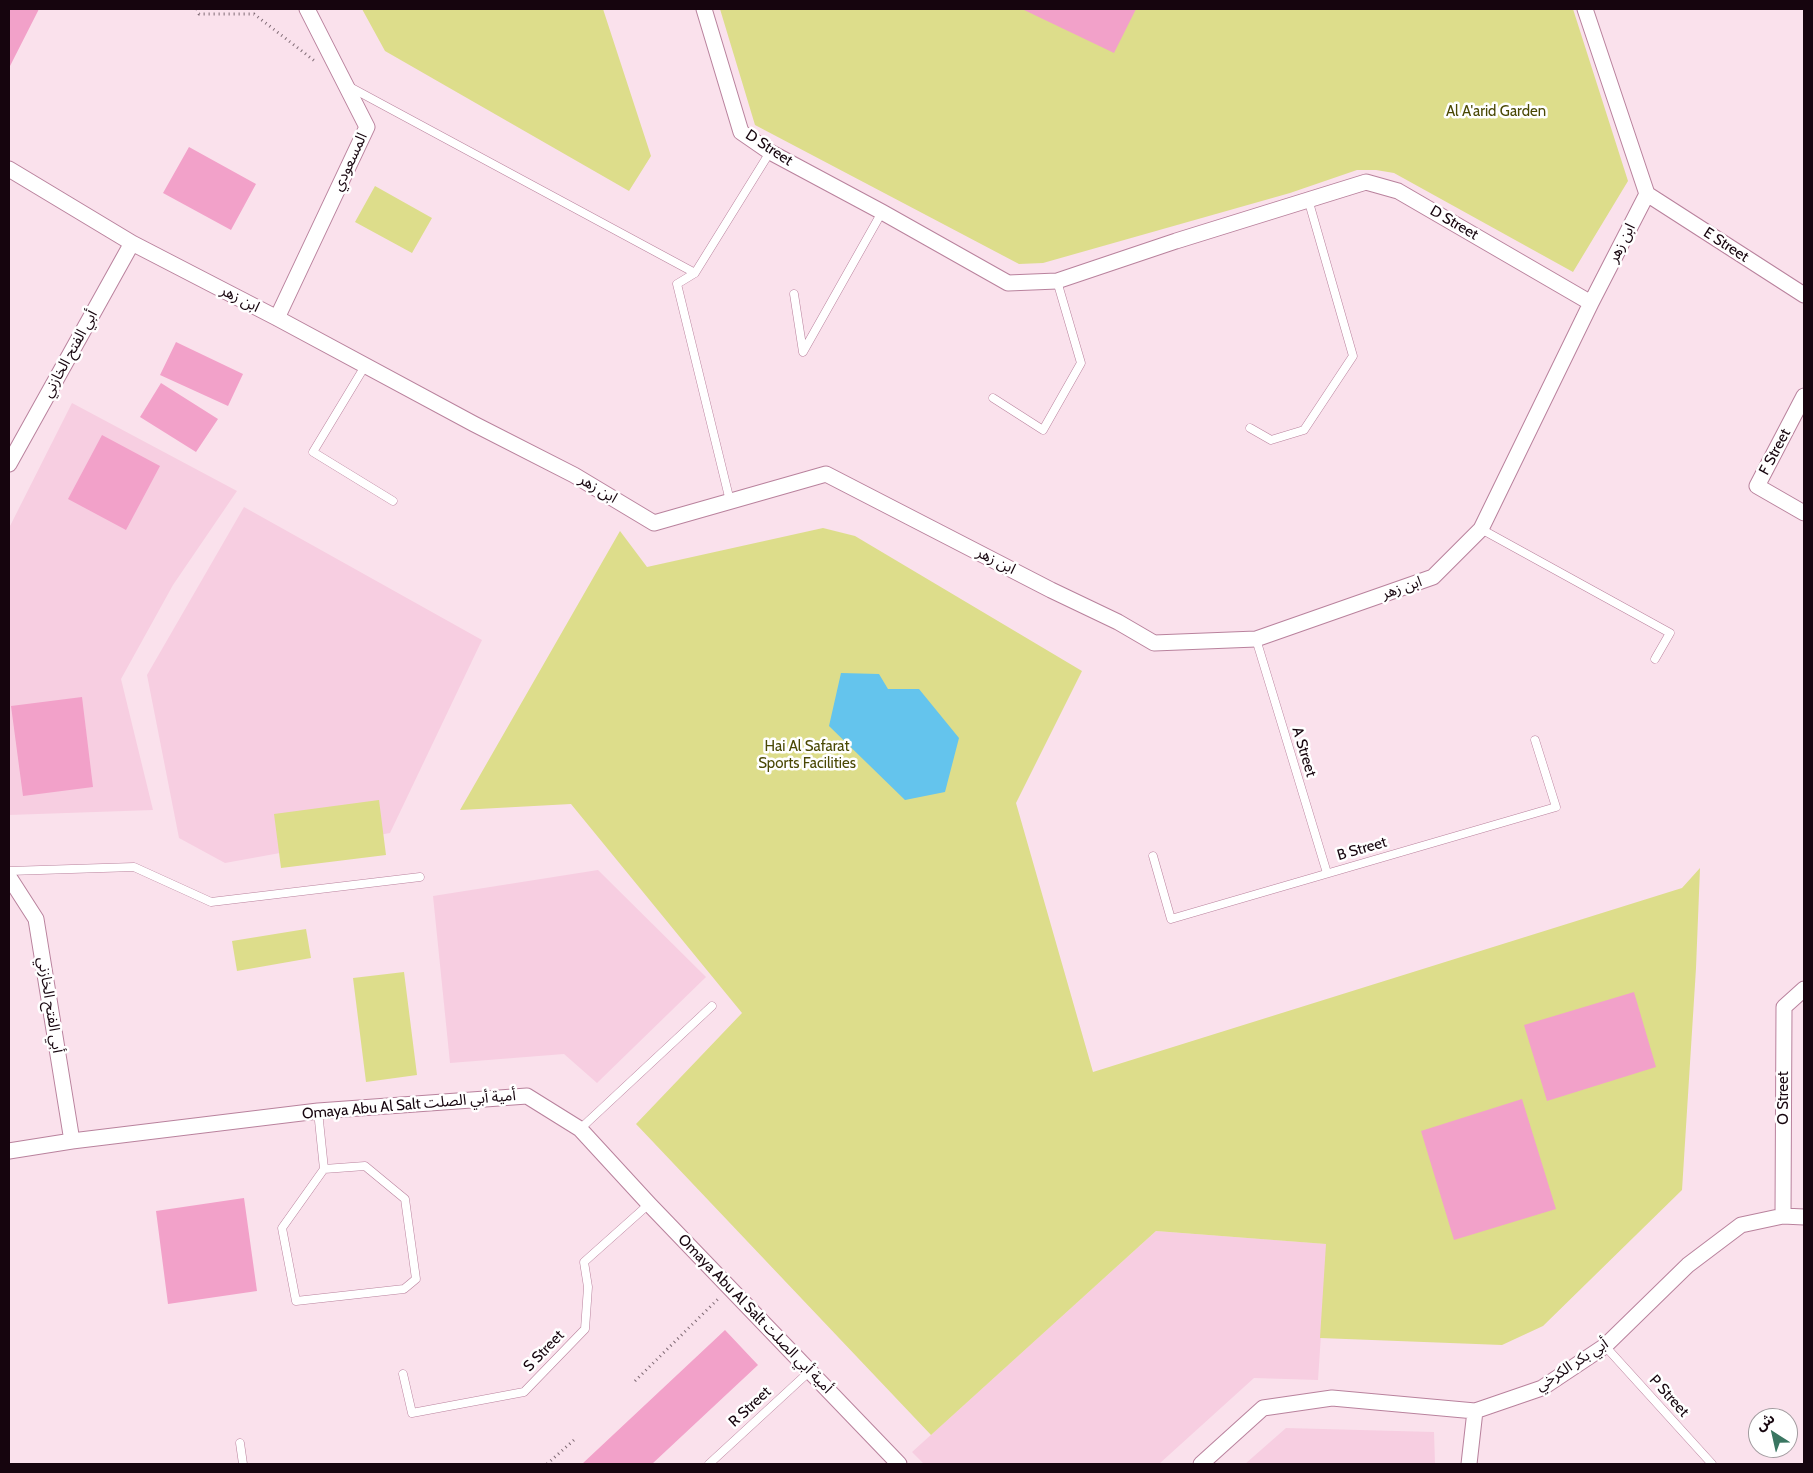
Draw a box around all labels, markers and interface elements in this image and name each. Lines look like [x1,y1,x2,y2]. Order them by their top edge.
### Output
park label: Al A'arid Garden [1446,103,1546,121]
street label: D Street [742,126,796,170]
street label: المسعودي [329,130,371,194]
street label: D Street [1427,202,1481,244]
street label: ابن زهر [1605,220,1639,266]
street label: E Street [1700,224,1752,266]
street label: ابن زهر [217,282,263,316]
street label: أبي الفتح الخازني [39,307,101,401]
street label: F Street [1755,426,1795,478]
street label: ابن زهر [576,471,620,507]
street label: ابن زهر [973,544,1019,578]
street label: ابن زهر [1380,573,1424,603]
street label: A Street [1288,725,1320,779]
park label: Hai Al Safarat Sports Facilities [758,738,856,773]
street label: B Street [1335,833,1389,865]
street label: أبي الفتح الخازني [34,956,66,1054]
street label: O Street [1775,1071,1793,1125]
street label: Omaya Abu Al Salt أمية أبي الصلت [301,1087,517,1123]
street label: Omaya Abu Al Salt أمية أبي الصلت [674,1231,836,1397]
street label: S Street [520,1327,568,1375]
street label: أبي بكر الكرخي [1532,1335,1612,1395]
street label: P Street [1645,1371,1693,1421]
street label: R Street [725,1383,775,1431]
north arrow [1748,1408,1798,1458]
text: ش [1752,1409,1778,1434]

